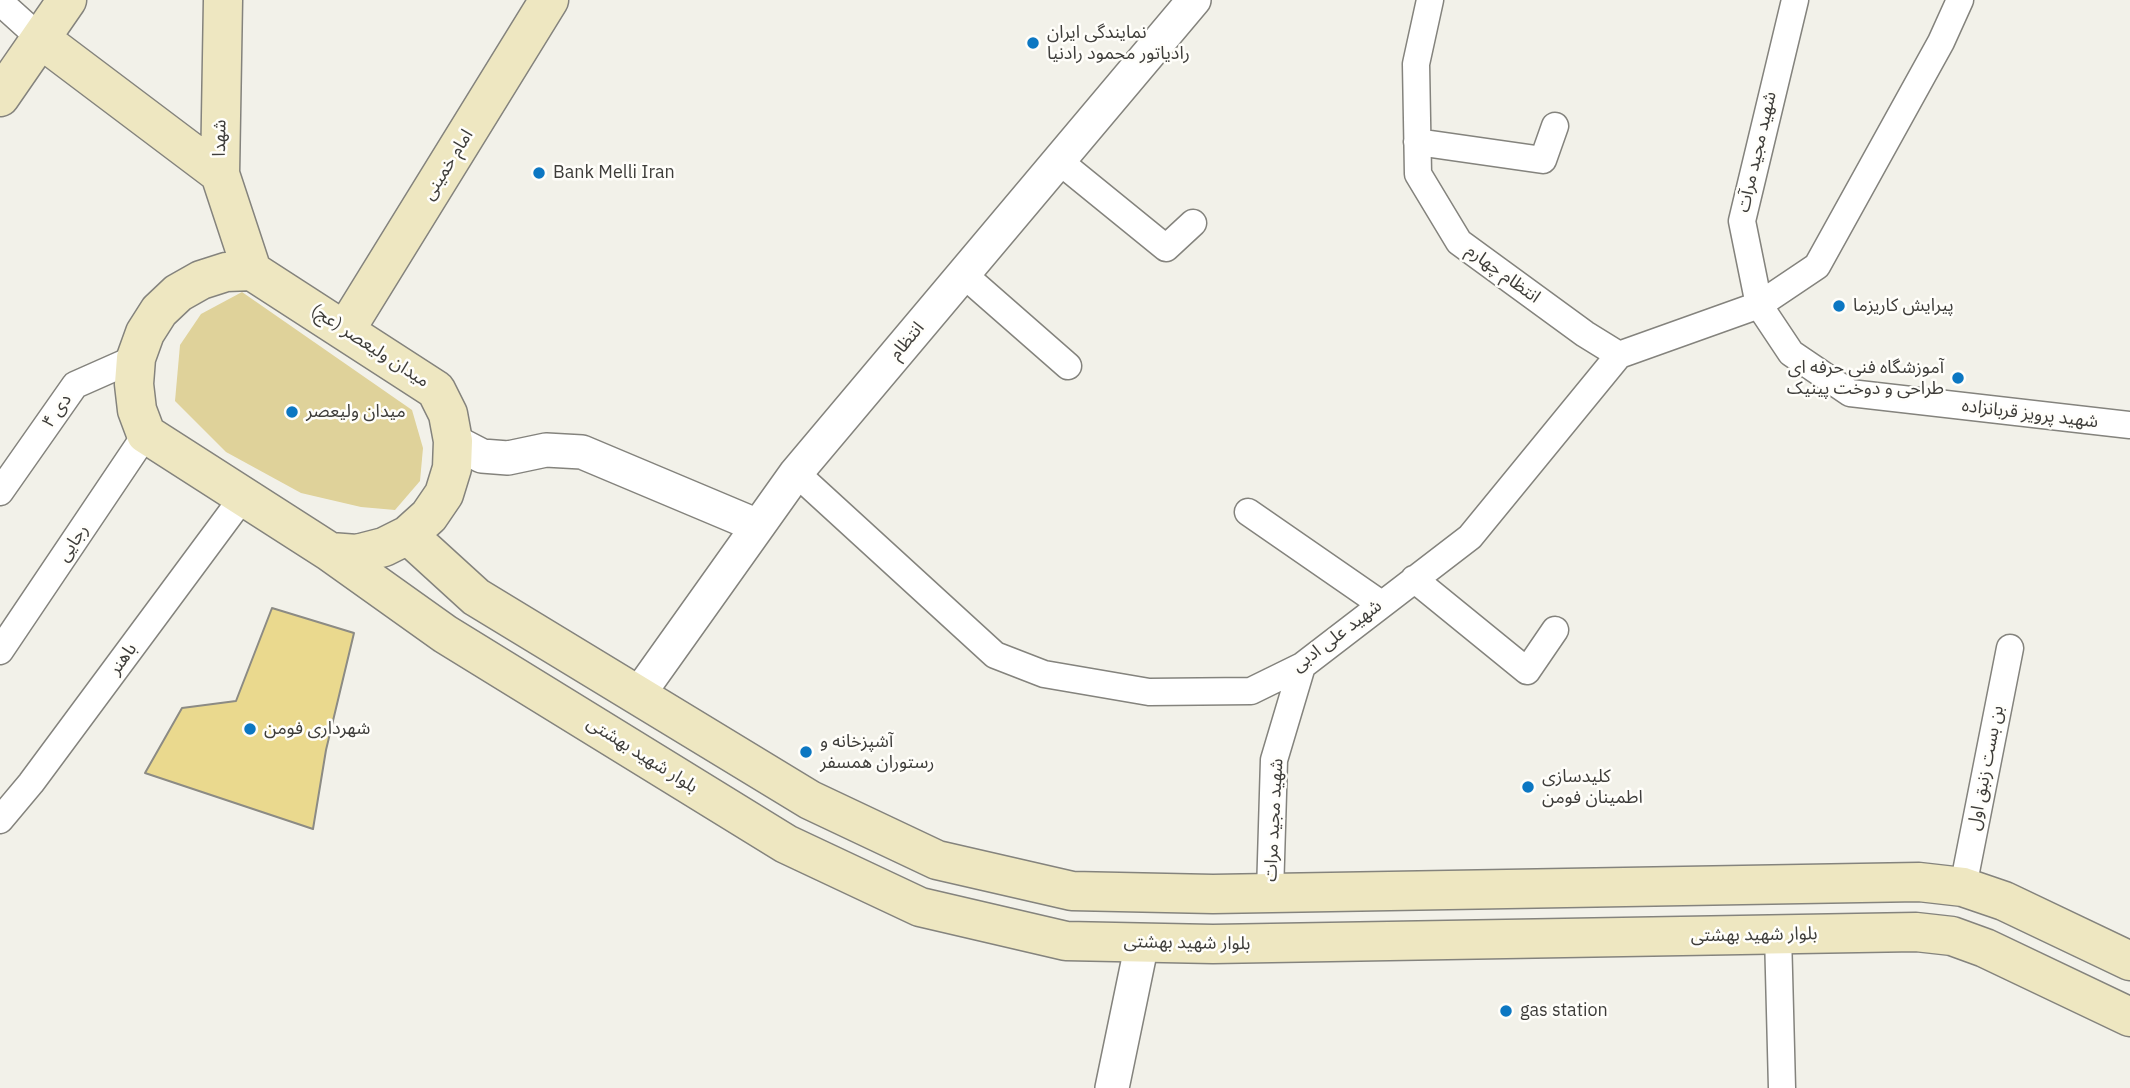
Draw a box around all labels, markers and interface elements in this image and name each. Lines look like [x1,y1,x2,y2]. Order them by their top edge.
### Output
place label: نمایندگی ایران رادیاتور محمود رادنیا [1047,22,1190,64]
marker: نمایندگی ایران رادیاتور محمود رادنیا [1025,35,1041,51]
street label: شهید مجید مرآت [1733,89,1781,215]
street label: شهدا [209,119,231,157]
street label: امام خمینی [418,126,478,204]
place label: Bank Melli Iran [553,162,675,184]
marker: Bank Melli Iran [531,165,547,181]
street label: انتظام چهارم [1462,240,1544,308]
place label: پیرایش کاریزما [1853,295,1954,317]
marker: پیرایش کاریزما [1831,298,1847,314]
street label: میدان ولیعصر (عج) [307,300,433,392]
street label: انتظام [885,318,929,364]
place label: آموزشگاه فنی حرفه ای طراحی و دوخت پینیک [1787,357,1944,400]
marker: آموزشگاه فنی حرفه ای طراحی و دوخت پینیک [1950,370,1966,386]
street label: ۴ دی [38,390,76,432]
street label: شهید پرویز قربانزاده [1960,395,2100,433]
place label: میدان ولیعصر [306,401,406,423]
marker: میدان ولیعصر [284,404,300,420]
street label: رجایی [53,520,93,566]
street label: شهید علی ادبی [1288,595,1386,677]
street label: باهنر [104,639,142,679]
street label: بن بست زنبق اول [1963,704,2009,832]
street label: بلوار شهید بهشتی [582,712,702,798]
place label: شهرداری فومن [264,718,370,740]
marker: شهرداری فومن [242,721,258,737]
place label: آشپزخانه و رستوران همسفر [820,731,934,774]
marker: آشپزخانه و رستوران همسفر [798,744,814,760]
street label: شهید مجید مرات [1260,758,1288,882]
place label: کلیدسازی اطمینان فومن [1542,766,1643,808]
marker: کلیدسازی اطمینان فومن [1520,779,1536,795]
street label: بلوار شهید بهشتی [1690,923,1818,947]
street label: بلوار شهید بهشتی [1123,931,1251,955]
place label: gas station [1520,1000,1608,1022]
marker: gas station [1498,1003,1514,1019]

